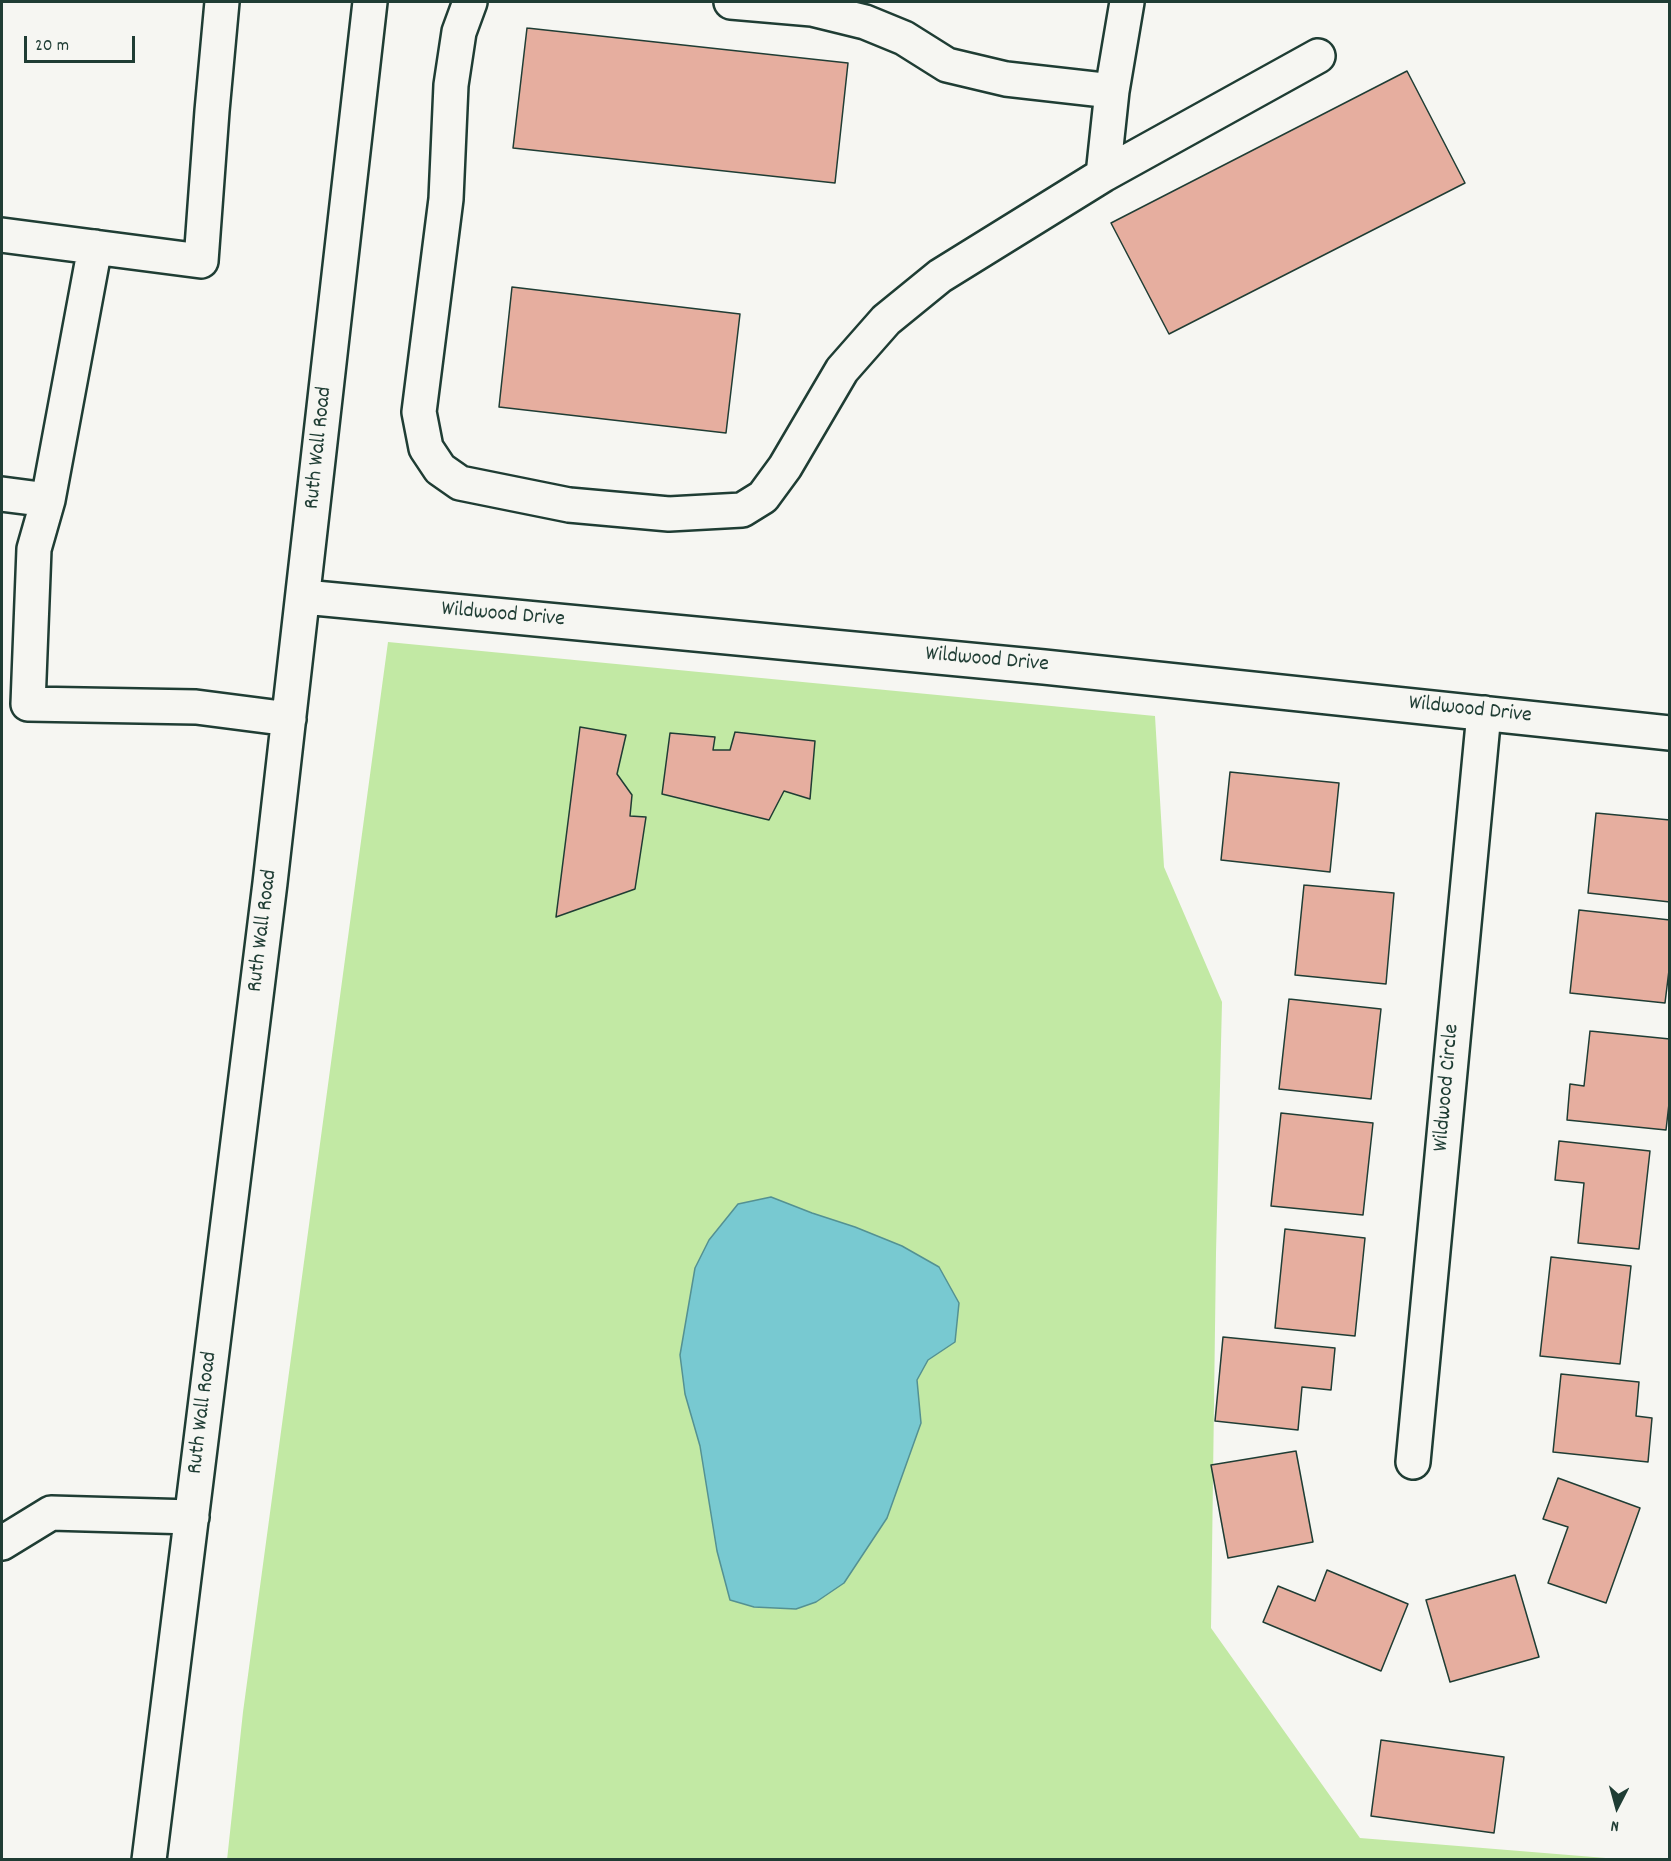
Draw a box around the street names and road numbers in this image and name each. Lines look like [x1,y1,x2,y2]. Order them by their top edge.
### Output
street label: Ruth Wall Road [300,385,340,511]
street label: Wildwood Drive [440,597,566,635]
street label: Wildwood Drive [924,642,1050,680]
street label: Wildwood Drive [1407,691,1533,731]
street label: Ruth Wall Road [243,868,285,994]
street label: Wildwood Circle [1429,1023,1467,1153]
street label: Ruth Wall Road [183,1350,225,1476]

